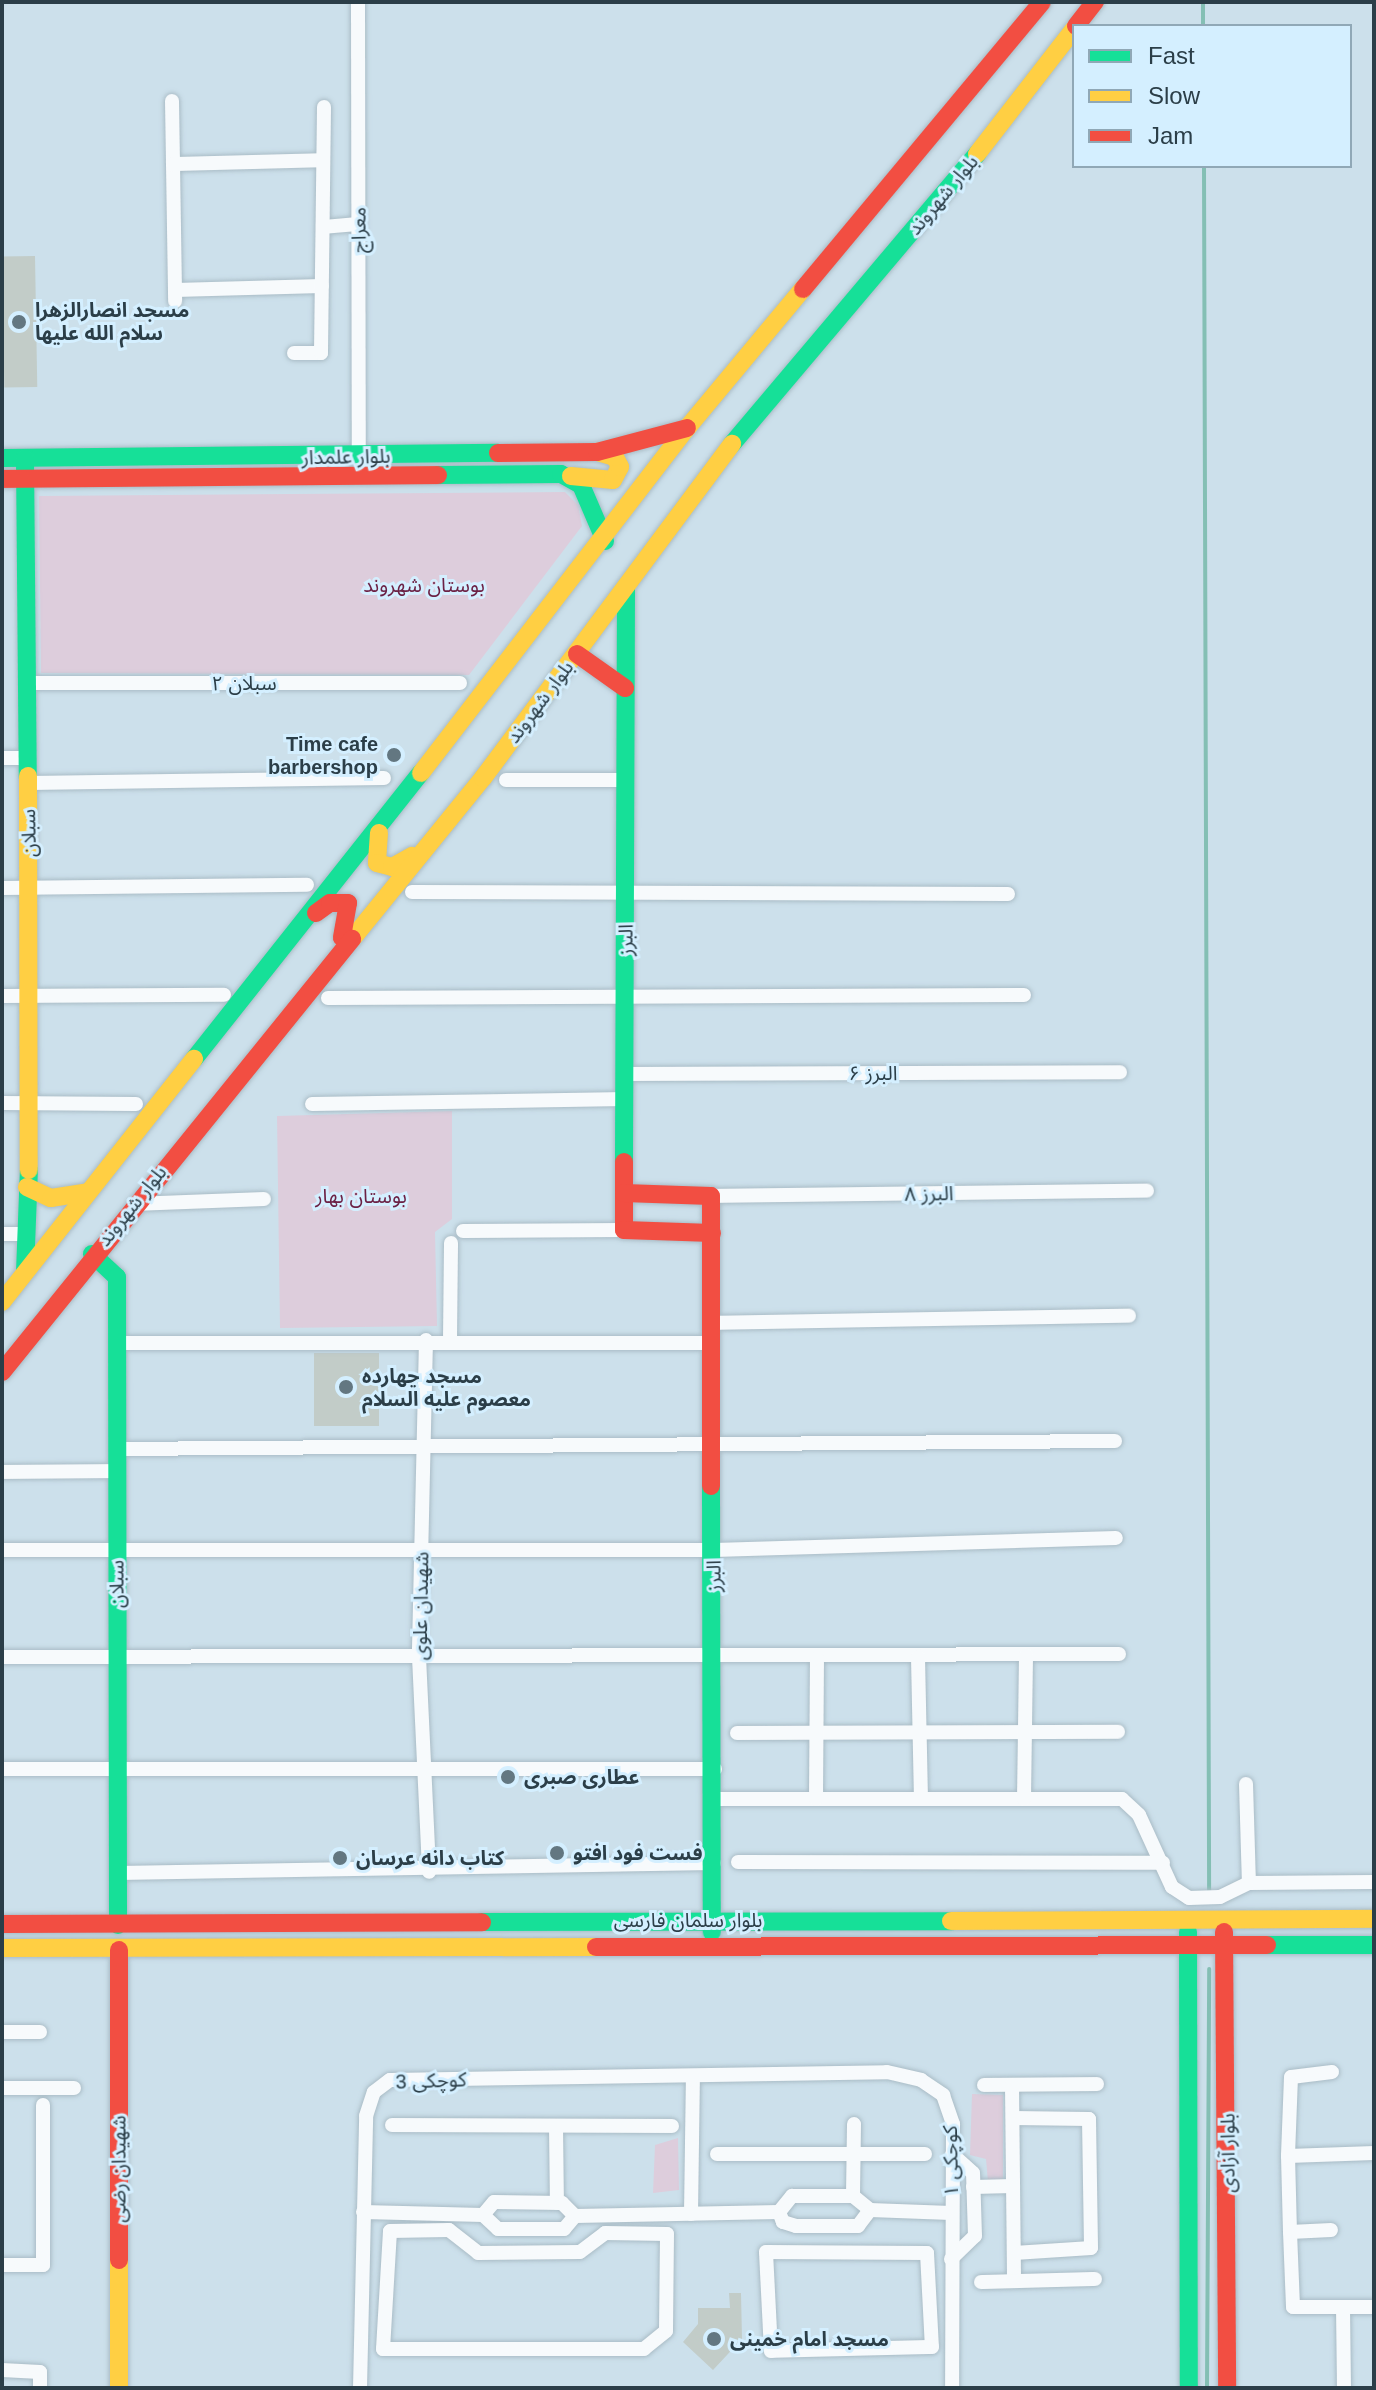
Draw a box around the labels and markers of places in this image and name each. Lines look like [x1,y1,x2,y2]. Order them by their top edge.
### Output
place label: مسجد انصارالزهرا سلام الله علیها [35,298,189,345]
marker: مسجد انصارالزهرا سلام الله علیها [10,313,28,331]
place label: Time cafe barbershop [268,732,378,779]
marker: Time cafe barbershop [385,746,403,764]
place label: مسجد چهارده معصوم علیه السلام [362,1364,531,1411]
marker: مسجد چهارده معصوم علیه السلام [337,1378,355,1396]
place label: عطاری صبری [524,1765,639,1789]
marker: عطاری صبری [499,1768,517,1786]
place label: فست فود افتو [573,1841,703,1865]
marker: فست فود افتو [548,1844,566,1862]
place label: کتاب دانه عرسان [356,1846,504,1870]
marker: کتاب دانه عرسان [331,1849,349,1867]
place label: مسجد امام خمینی [730,2327,889,2351]
marker: مسجد امام خمینی [705,2330,723,2348]

